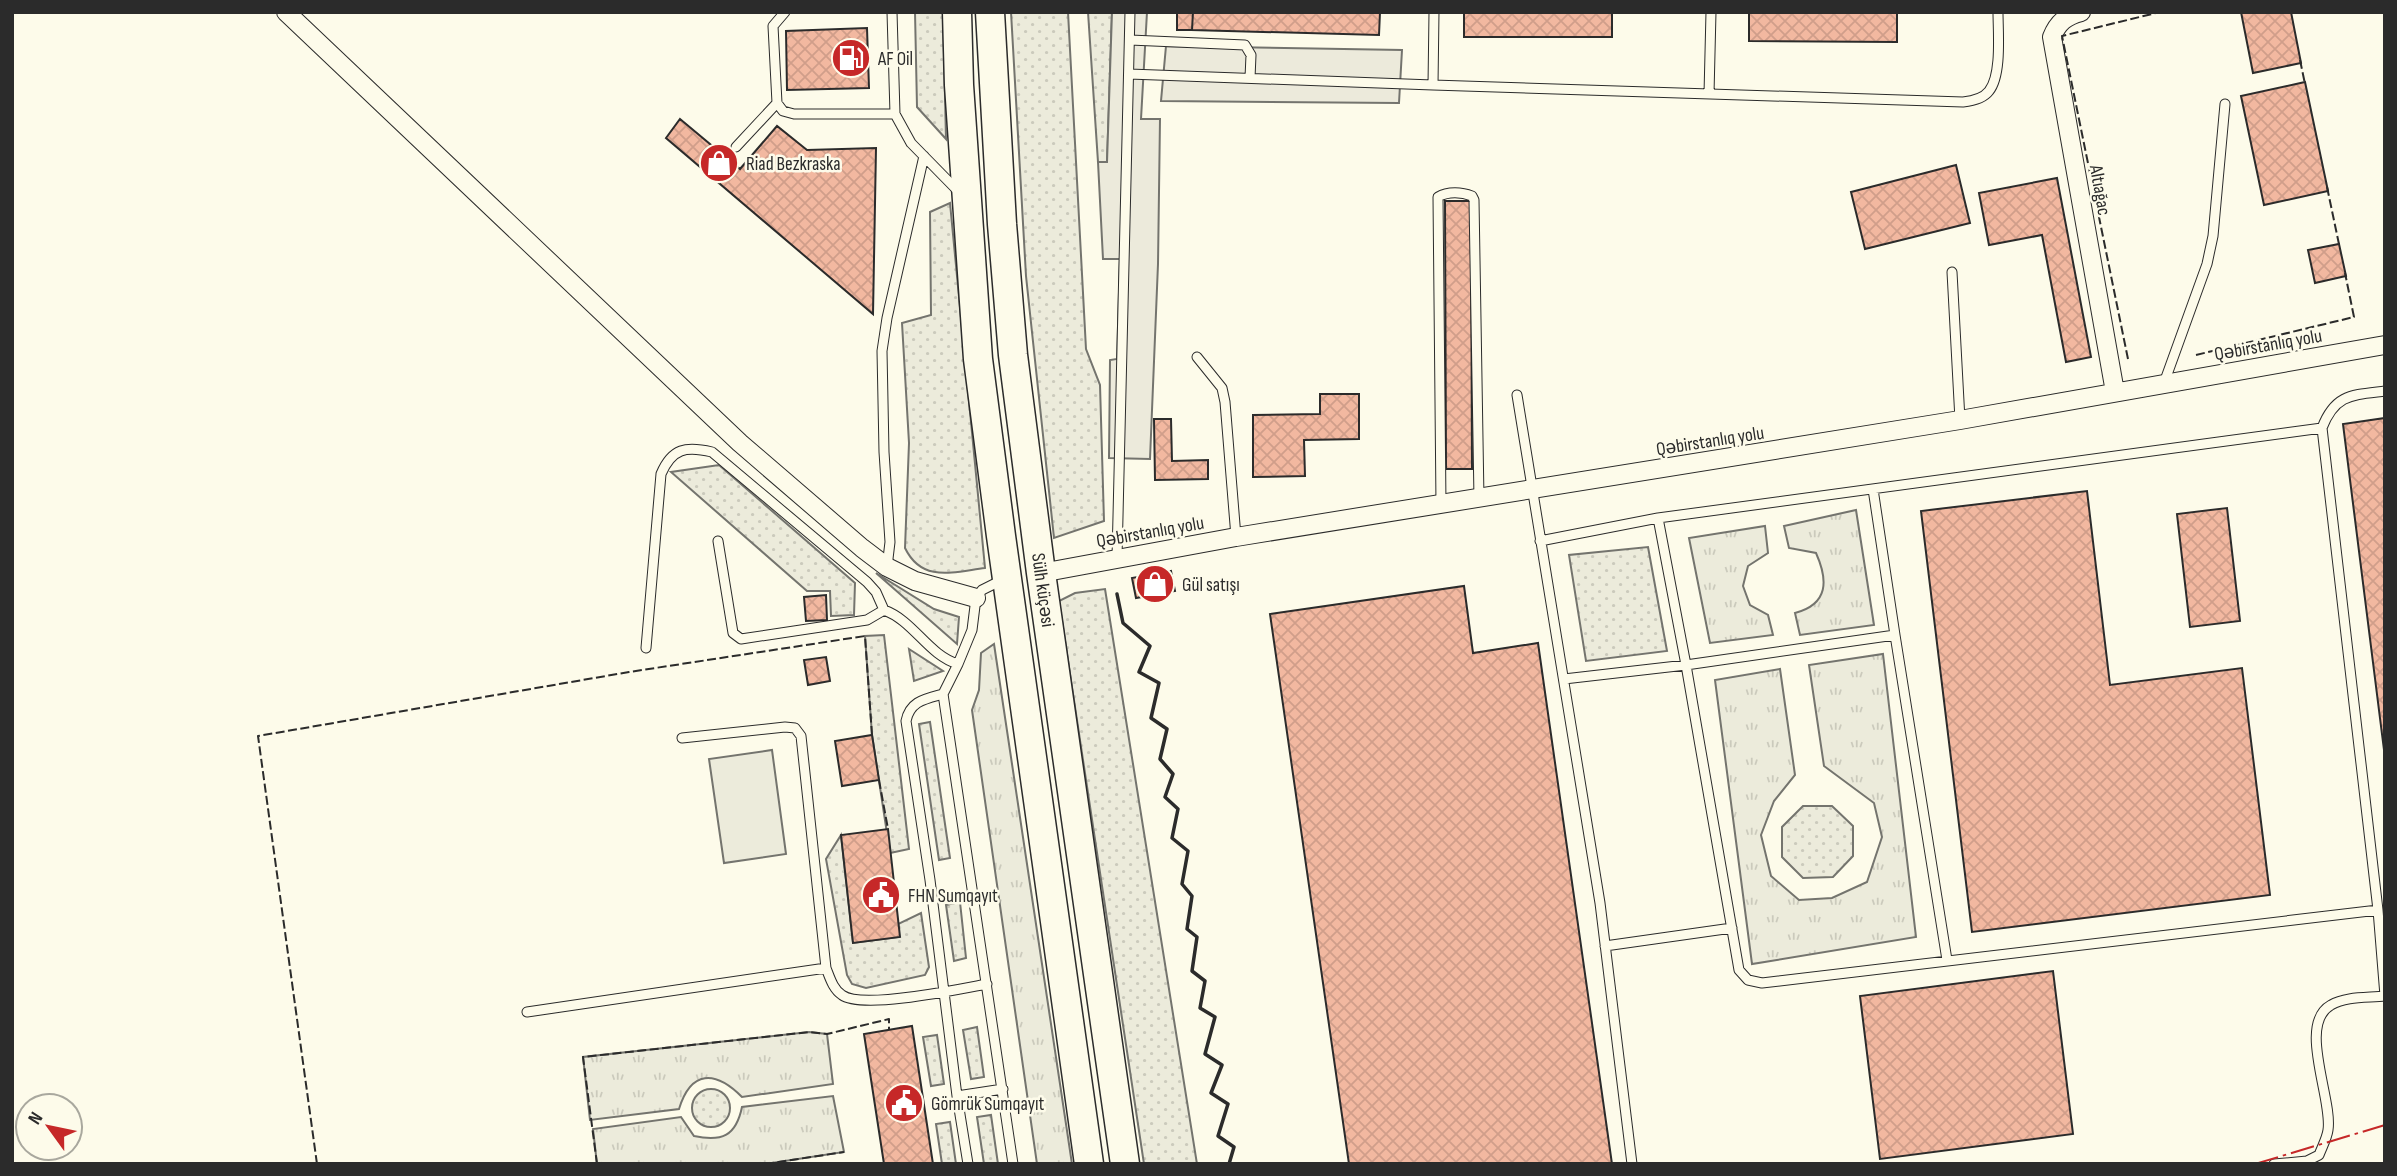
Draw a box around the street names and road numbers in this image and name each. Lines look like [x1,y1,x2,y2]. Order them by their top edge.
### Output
street label: Altıağac [2084,162,2115,217]
street label: Qəbirstanlıq yolu [2213,325,2324,366]
street label: Qəbirstanlıq yolu [1655,422,1766,461]
street label: Qəbirstanlıq yolu [1095,512,1206,553]
street label: Sülh küçəsi [1026,552,1059,629]

